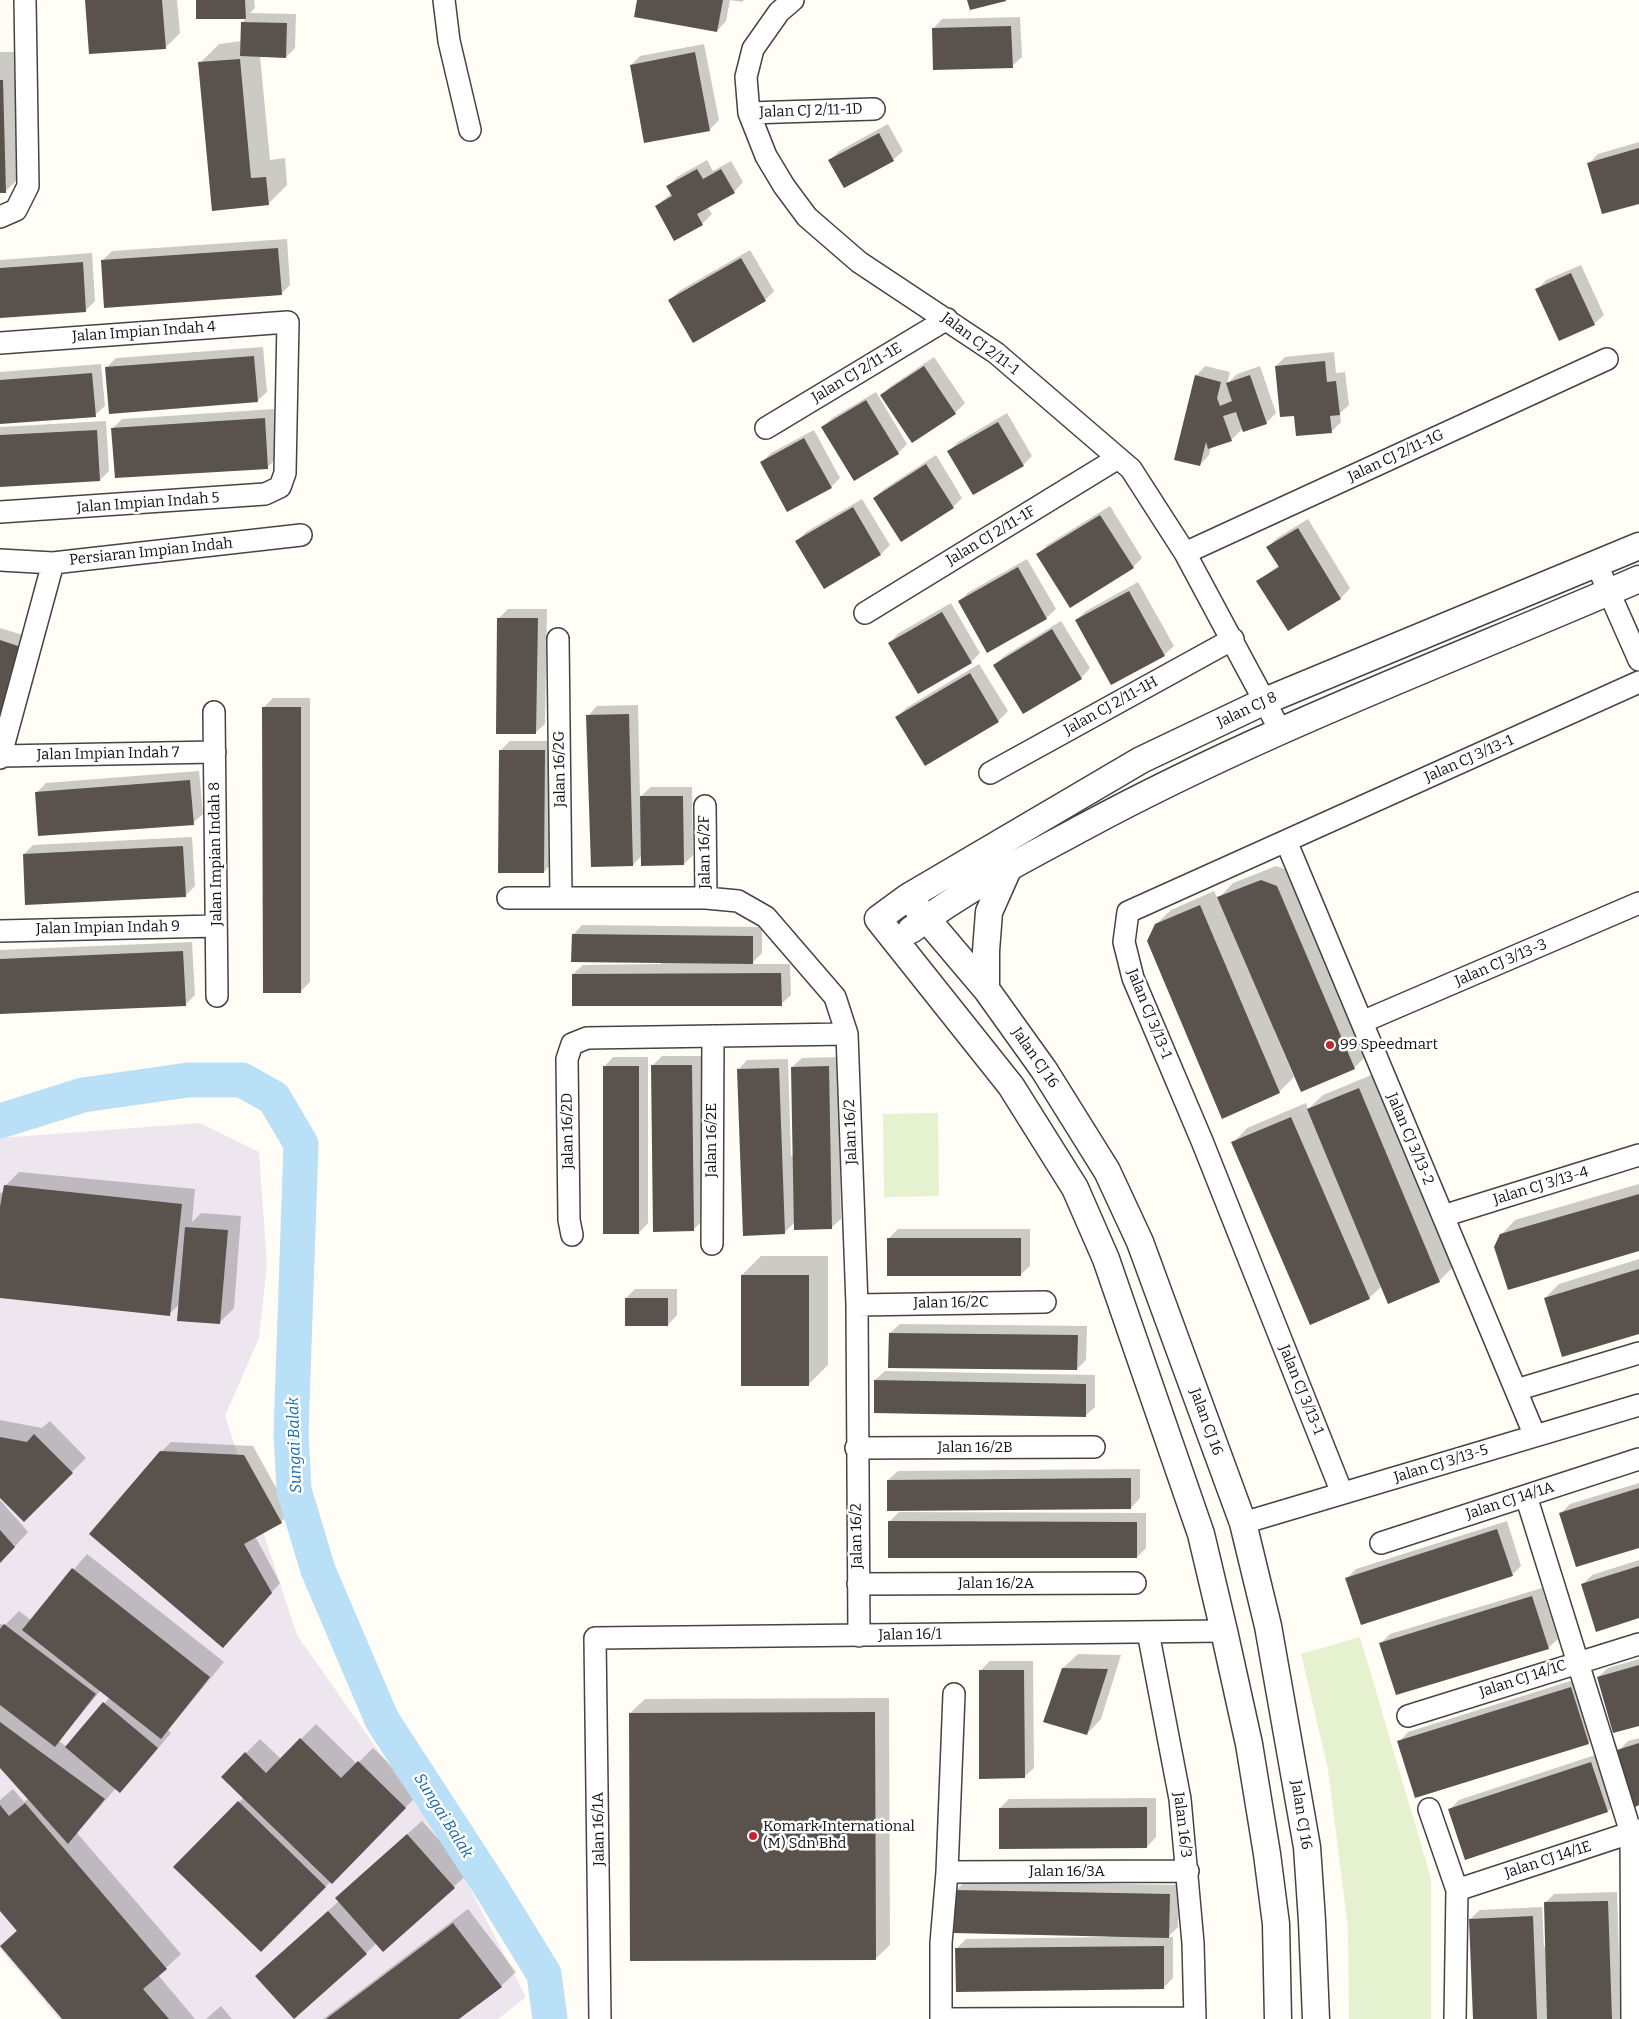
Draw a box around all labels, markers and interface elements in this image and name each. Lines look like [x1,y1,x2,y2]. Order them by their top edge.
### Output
street label: Jalan CJ 2/11-1D [759,100,863,122]
street label: Jalan CJ 2/11-1 [938,309,1022,379]
street label: Jalan Impian Indah 4 [72,318,216,346]
street label: Jalan CJ 2/11-1E [809,339,905,407]
street label: Jalan CJ 2/11-1G [1345,426,1447,486]
street label: Jalan Impian Indah 5 [76,489,220,517]
street label: Jalan CJ 2/11-1F [943,502,1039,570]
street label: Persiaran Impian Indah [68,534,234,570]
street label: Jalan CJ 2/11-1H [1061,673,1161,739]
street label: Jalan CJ 8 [1214,688,1280,732]
street label: Jalan 16/2G [550,731,570,807]
street label: Jalan CJ 3/13-1 [1422,731,1516,787]
street label: Jalan Impian Indah 7 [37,744,179,764]
street label: Jalan Impian Indah 8 [206,782,226,926]
street label: Jalan 16/2F [695,815,715,889]
street label: Jalan Impian Indah 9 [36,918,180,938]
street label: Jalan CJ 3/13-3 [1452,936,1550,990]
street label: Jalan CJ 3/13-1 [1123,966,1175,1062]
street label: Jalan CJ 16 [1008,1024,1062,1092]
place label: 99 Speedmart [1340,1036,1438,1054]
marker: 99 Speedmart [1324,1039,1336,1051]
street label: Jalan CJ 3/13-2 [1383,1090,1437,1188]
street label: Jalan 16/2D [558,1093,578,1169]
street label: Jalan 16/2 [841,1099,861,1165]
street label: Jalan 16/2E [703,1103,721,1177]
street label: Jalan CJ 3/13-4 [1491,1163,1591,1209]
street label: Jalan 16/2C [913,1293,989,1313]
street label: Jalan CJ 3/13-1 [1275,1342,1327,1438]
street label: Jalan CJ 16 [1186,1386,1226,1458]
water label: Sungai Balak [284,1397,306,1493]
street label: Jalan 16/2B [937,1439,1013,1457]
street label: Jalan CJ 3/13-5 [1392,1441,1490,1487]
street label: Jalan CJ 14/1A [1464,1478,1556,1524]
street label: Jalan 16/2 [847,1503,867,1569]
street label: Jalan 16/2A [958,1575,1034,1593]
street label: Jalan 16/1 [878,1625,942,1645]
street label: Jalan CJ 14/1C [1477,1656,1569,1702]
water label: Sungai Balak [409,1770,477,1862]
street label: Jalan CJ 16 [1287,1779,1315,1851]
street label: Jalan 16/3 [1169,1791,1195,1859]
street label: Jalan 16/1A [589,1792,609,1866]
place label: Komark International (M) Sdn Bhd [763,1818,915,1853]
marker: Komark International (M) Sdn Bhd [747,1830,759,1842]
street label: Jalan CJ 14/1E [1502,1838,1594,1882]
street label: Jalan 16/3A [1029,1863,1105,1881]

